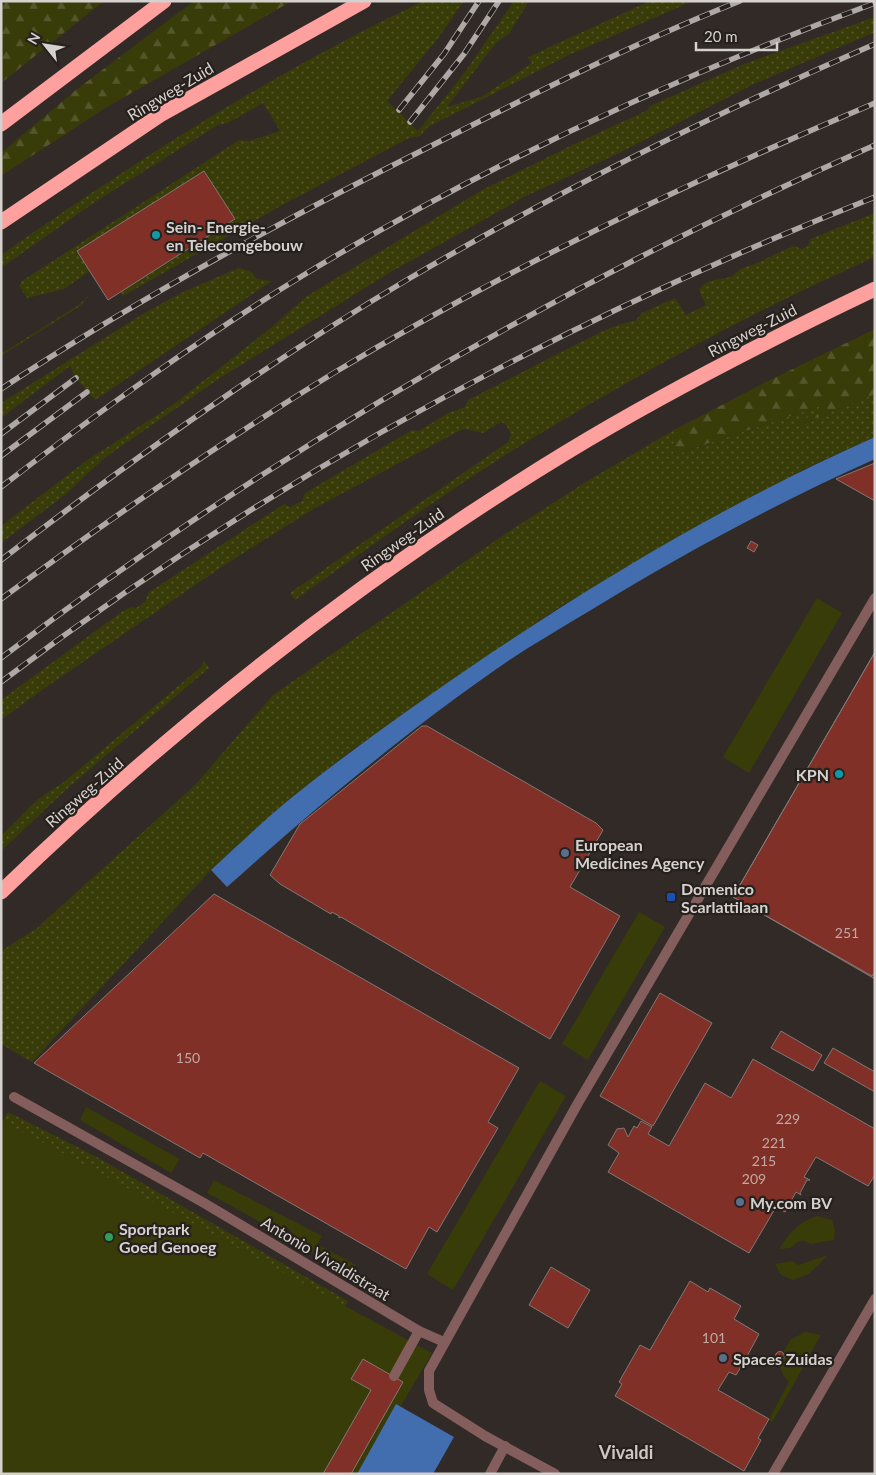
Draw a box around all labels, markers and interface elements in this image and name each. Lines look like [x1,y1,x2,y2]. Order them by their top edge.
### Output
north arrow [20,20,70,70]
scale bar [696,20,777,52]
text: 20 m [704,27,738,45]
text: N [23,29,43,47]
street label: Ringweg-Zuid [124,58,216,124]
place label: Sein- Energie- en Telecomgebouw [166,217,303,254]
marker: Sein- Energie- en Telecomgebouw [150,229,162,241]
street label: Ringweg-Zuid [704,300,800,360]
street label: Ringweg-Zuid [357,503,447,575]
street label: Ringweg-Zuid [41,753,127,831]
place label: KPN [796,765,829,784]
marker: KPN [833,768,845,780]
place label: European Medicines Agency [575,835,705,872]
marker: European Medicines Agency [559,847,571,859]
place label: Domenico Scarlattilaan [681,879,768,916]
marker: Domenico Scarlattilaan [665,891,677,903]
house number: 251 [835,924,859,941]
house number: 150 [176,1049,200,1066]
house number: 229 [776,1110,800,1127]
house number: 221 [762,1134,786,1151]
house number: 215 [752,1152,776,1169]
house number: 209 [742,1170,766,1187]
place label: My.com BV [750,1193,833,1212]
marker: My.com BV [734,1196,746,1208]
street label: Antonio Vivaldistraat [258,1212,394,1304]
place label: Sportpark Goed Genoeg [119,1219,217,1256]
marker: Sportpark Goed Genoeg [103,1231,115,1243]
house number: 101 [702,1329,726,1346]
place label: Spaces Zuidas [733,1349,833,1368]
marker: Spaces Zuidas [717,1352,729,1364]
district label: Vivaldi [598,1441,653,1463]

